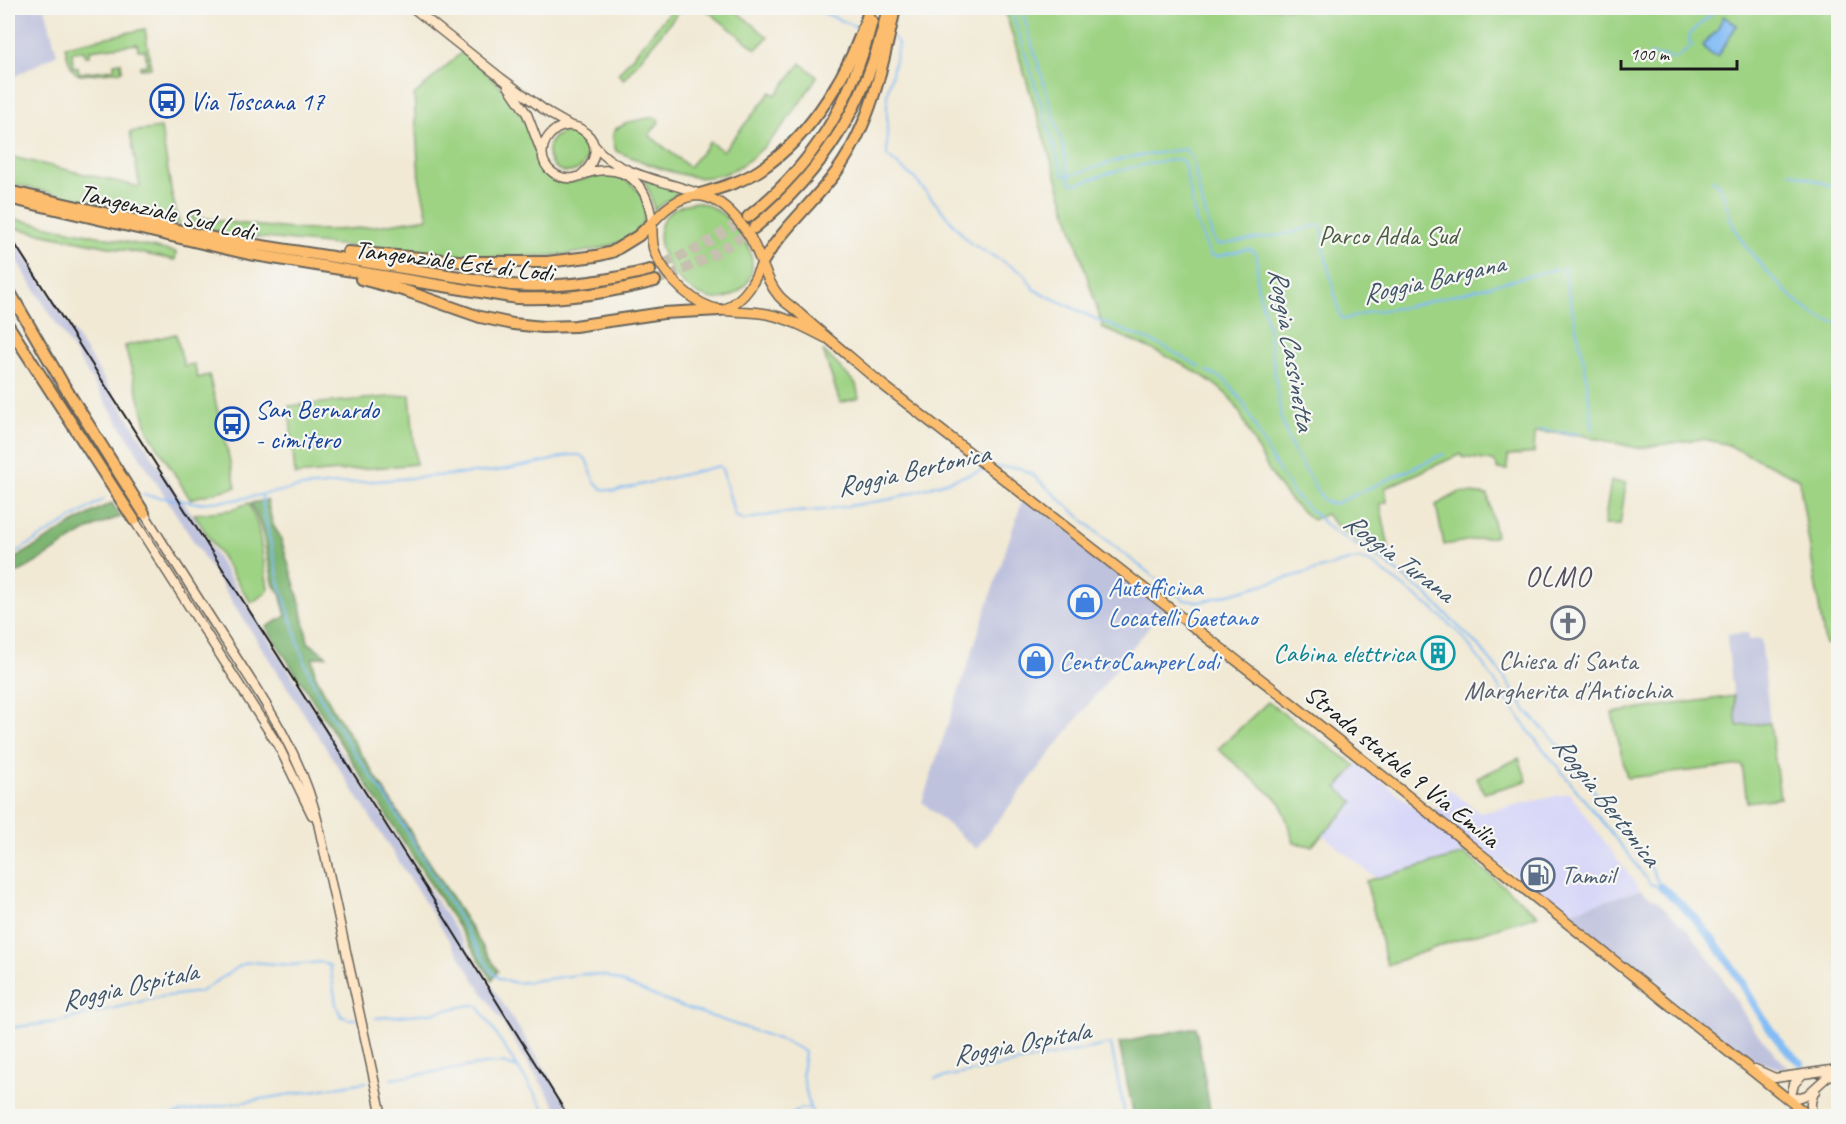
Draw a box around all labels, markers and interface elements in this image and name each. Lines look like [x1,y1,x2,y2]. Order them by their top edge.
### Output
scale bar [1621,33,1736,71]
text: 100 m [1630,43,1671,65]
bus stop icon: Via Toscana 17 [149,83,185,119]
place label: Via Toscana 17 [190,85,326,118]
street label: Tangenziale Sud Lodi [76,176,261,249]
park label: Parco Adda Sud [1319,219,1461,252]
street label: Tangenziale Est di Lodi [353,232,558,290]
water label: Roggia Bargana [1359,245,1510,312]
water label: Roggia Cassinetta [1261,265,1323,435]
place label: San Bernardo - cimitero [255,393,381,456]
bus stop icon: San Bernardo - cimitero [214,406,250,442]
water label: Roggia Bertonica [833,435,995,504]
water label: Roggia Turana [1337,505,1463,611]
district label: OLMO [1525,559,1593,594]
place label: Autofficina Locatelli Gaetano [1108,571,1260,634]
shop icon: Autofficina Locatelli Gaetano [1067,584,1103,620]
church icon: Chiesa di Santa Margherita d'Antiochia [1550,605,1586,641]
building icon: Cabina elettrica [1420,635,1456,671]
place label: Cabina elettrica [1273,637,1417,670]
shop icon: CentroCamperLodi [1018,643,1054,679]
place label: Chiesa di Santa Margherita d'Antiochia [1464,644,1674,707]
place label: CentroCamperLodi [1059,645,1222,678]
street label: Strada statale 9 Via Emilia [1298,677,1508,856]
water label: Roggia Bertonica [1546,729,1670,875]
fuel station icon: Tamoil [1520,857,1556,893]
place label: Tamoil [1561,859,1620,892]
water label: Roggia Ospitala [58,953,203,1018]
water label: Roggia Ospitala [950,1013,1095,1073]

